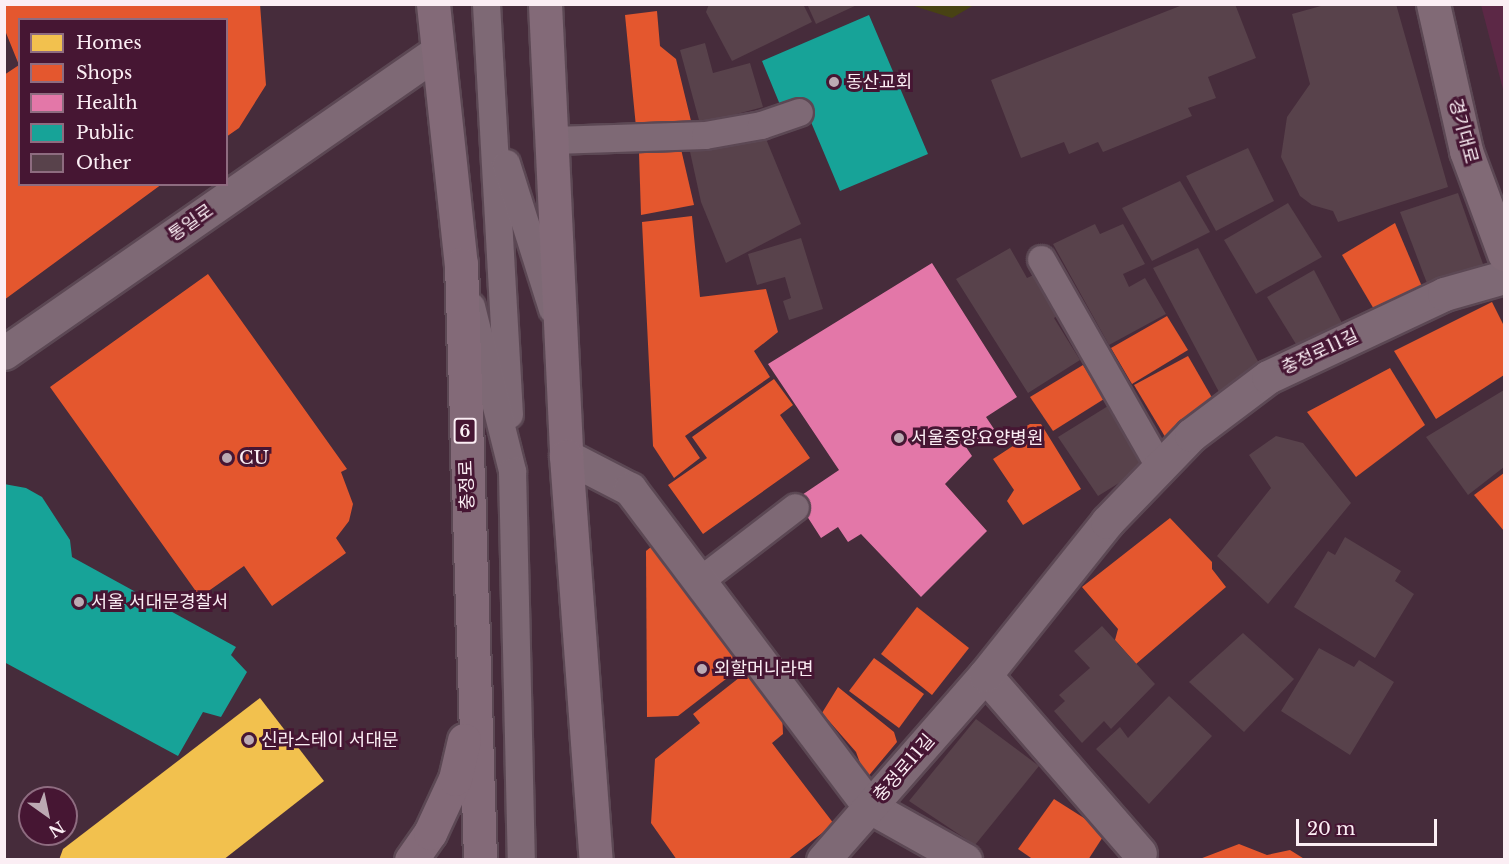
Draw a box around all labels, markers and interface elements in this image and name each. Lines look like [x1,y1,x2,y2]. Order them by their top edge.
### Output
legend [18,18,228,186]
text: Homes [76,32,142,54]
text: Shops [76,62,132,84]
place label: 동산교회 [846,71,912,93]
marker: 동산교회 [827,75,841,89]
text: Health [76,92,138,114]
street label: 경기대로 [1444,96,1482,166]
text: Public [76,122,134,144]
text: Other [76,152,131,174]
street label: 통일로 [164,200,218,246]
street label: 충정로11길 [1278,325,1362,379]
road number: 6 [453,418,477,444]
place label: 서울중앙요양병원 [911,427,1043,449]
marker: 서울중앙요양병원 [892,431,906,445]
place label: CU [239,447,269,469]
marker: CU [220,451,234,465]
street label: 충정로 [455,460,479,510]
place label: 서울 서대문경찰서 [91,591,229,613]
marker: 서울 서대문경찰서 [72,595,86,609]
place label: 외할머니라면 [714,658,813,680]
marker: 외할머니라면 [695,662,709,676]
place label: 신라스테이 서대문 [261,729,399,751]
street label: 충정로11길 [869,730,939,806]
marker: 신라스테이 서대문 [242,733,256,747]
north arrow [18,786,78,846]
scale bar [1299,807,1440,845]
text: N [45,817,68,842]
text: 20 m [1307,818,1355,840]

